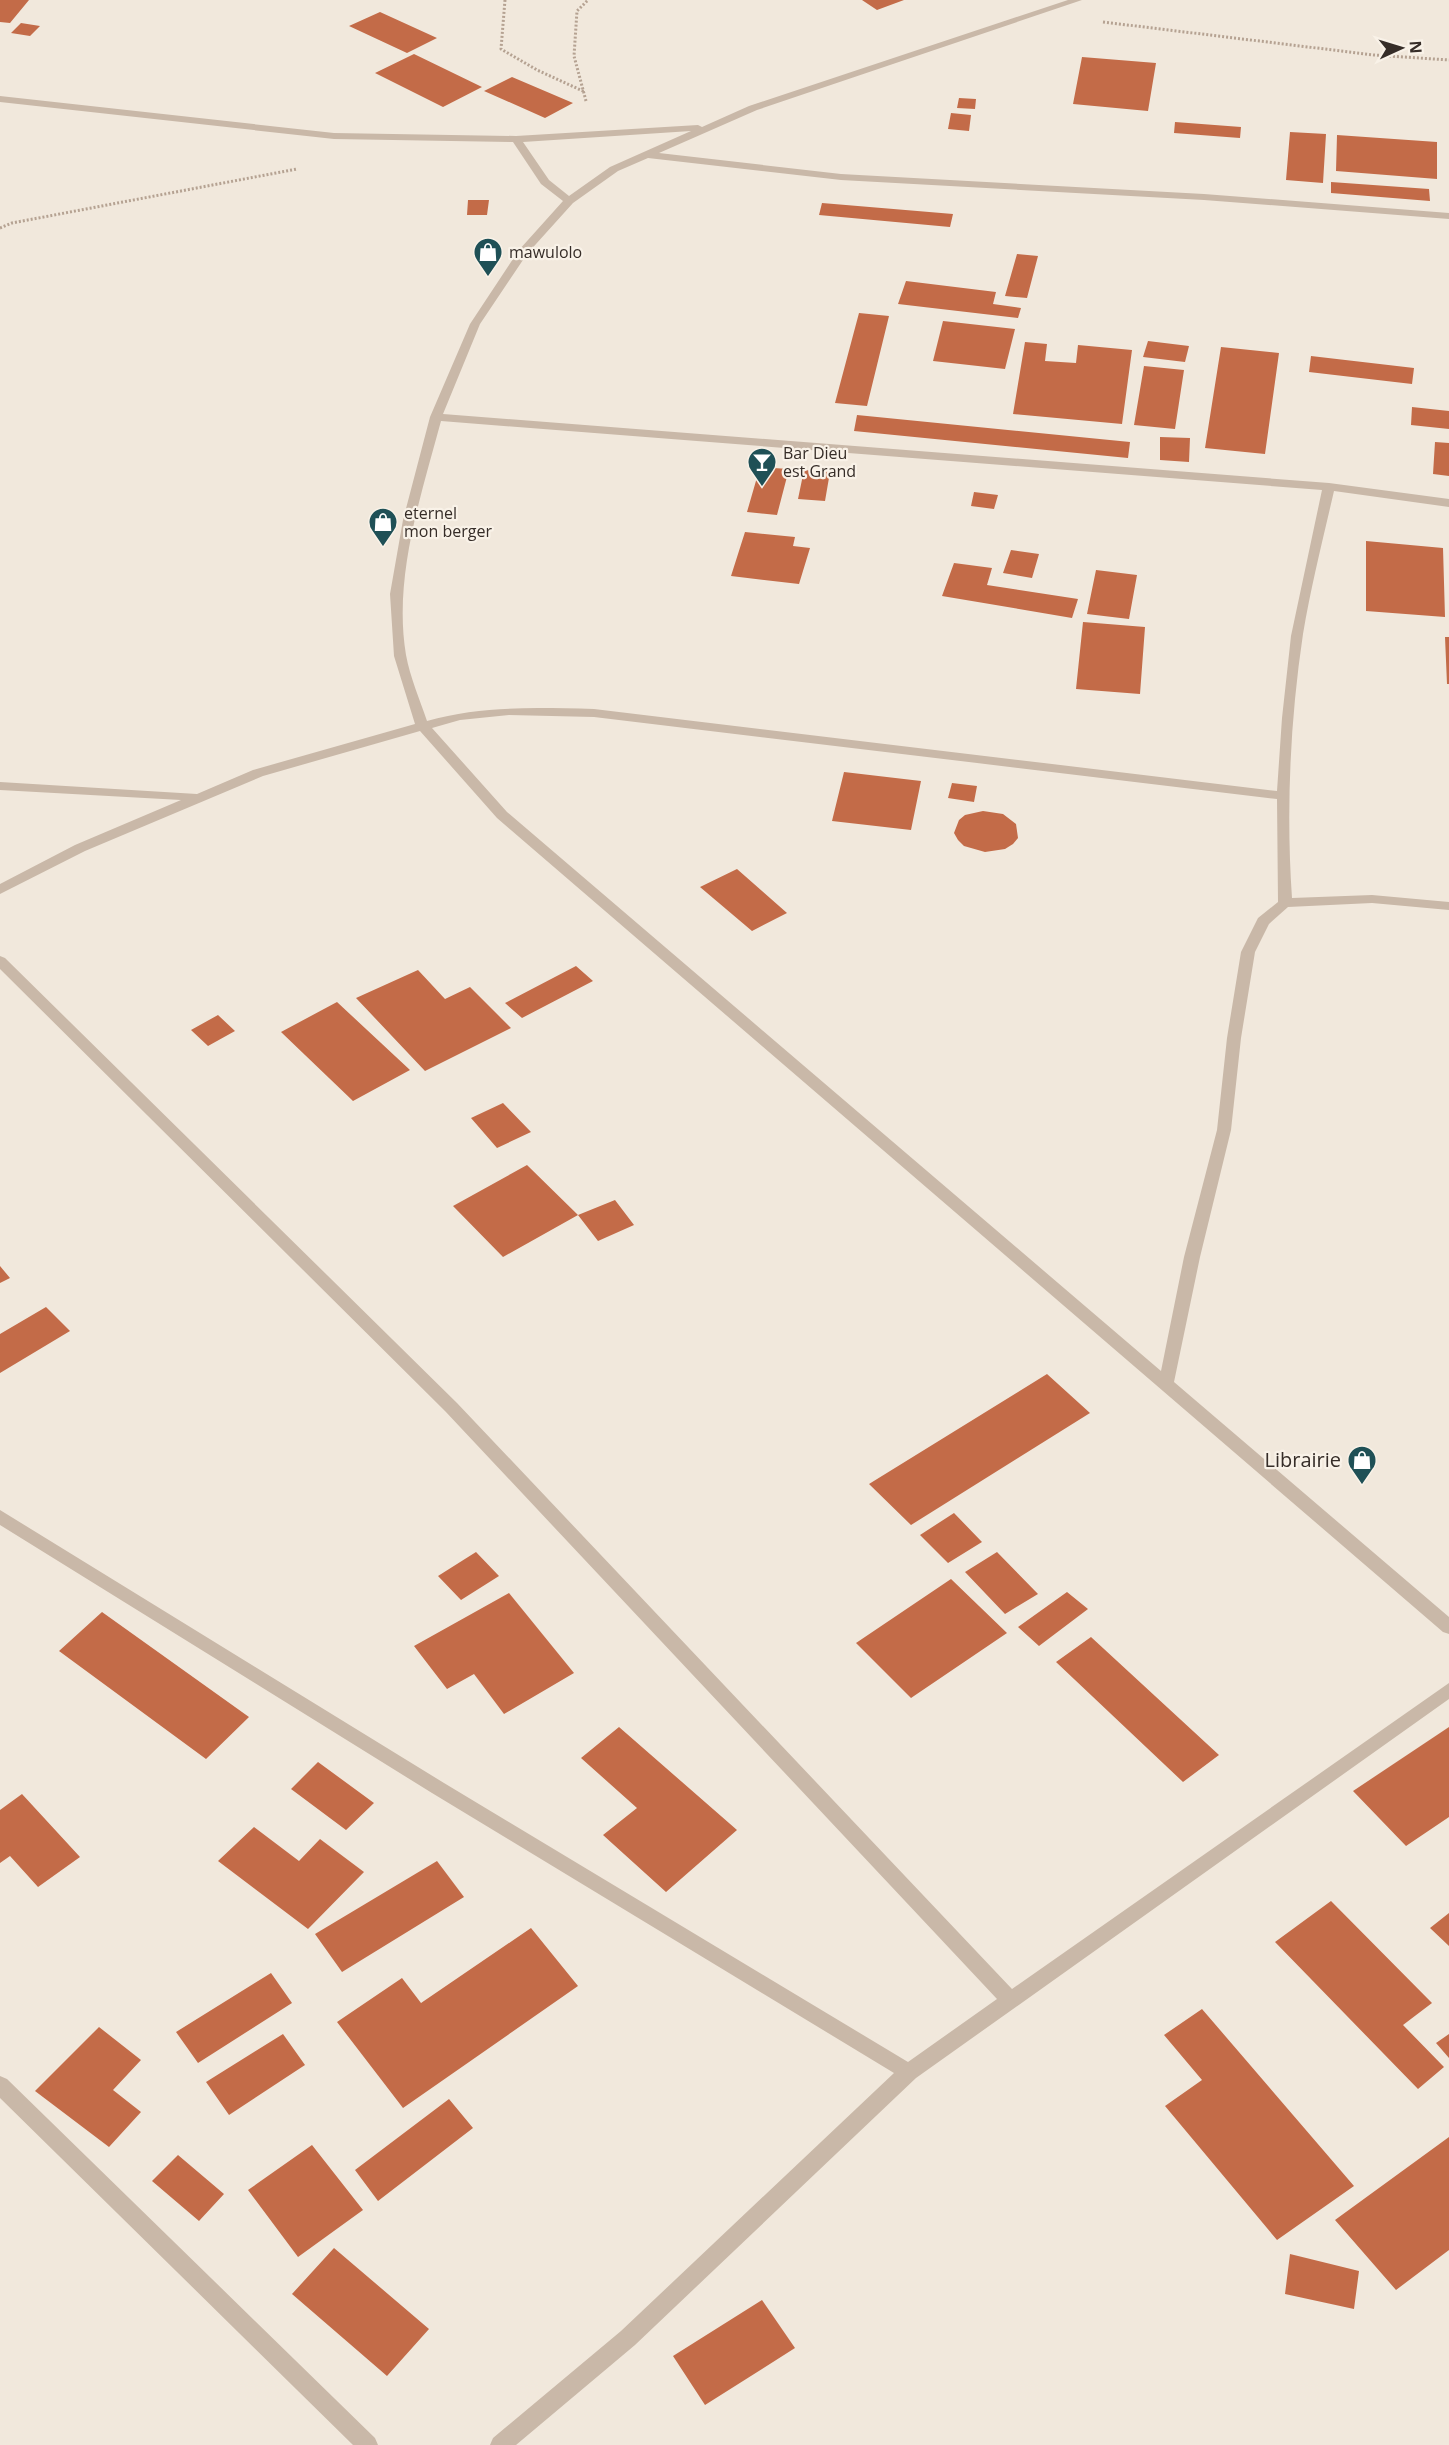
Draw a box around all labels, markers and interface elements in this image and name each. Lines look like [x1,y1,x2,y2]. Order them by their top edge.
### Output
north arrow [1371,18,1431,78]
text: N [1405,40,1427,54]
shop icon: mawulolo [472,236,504,278]
place label: mawulolo [509,241,582,263]
place label: Bar Dieu est Grand [783,442,856,482]
bar icon: Bar Dieu est Grand [746,446,778,488]
place label: eternel mon berger [404,502,492,542]
shop icon: eternel mon berger [367,506,399,548]
shop icon: Librairie [1346,1444,1378,1486]
place label: Librairie [1264,1446,1341,1473]

